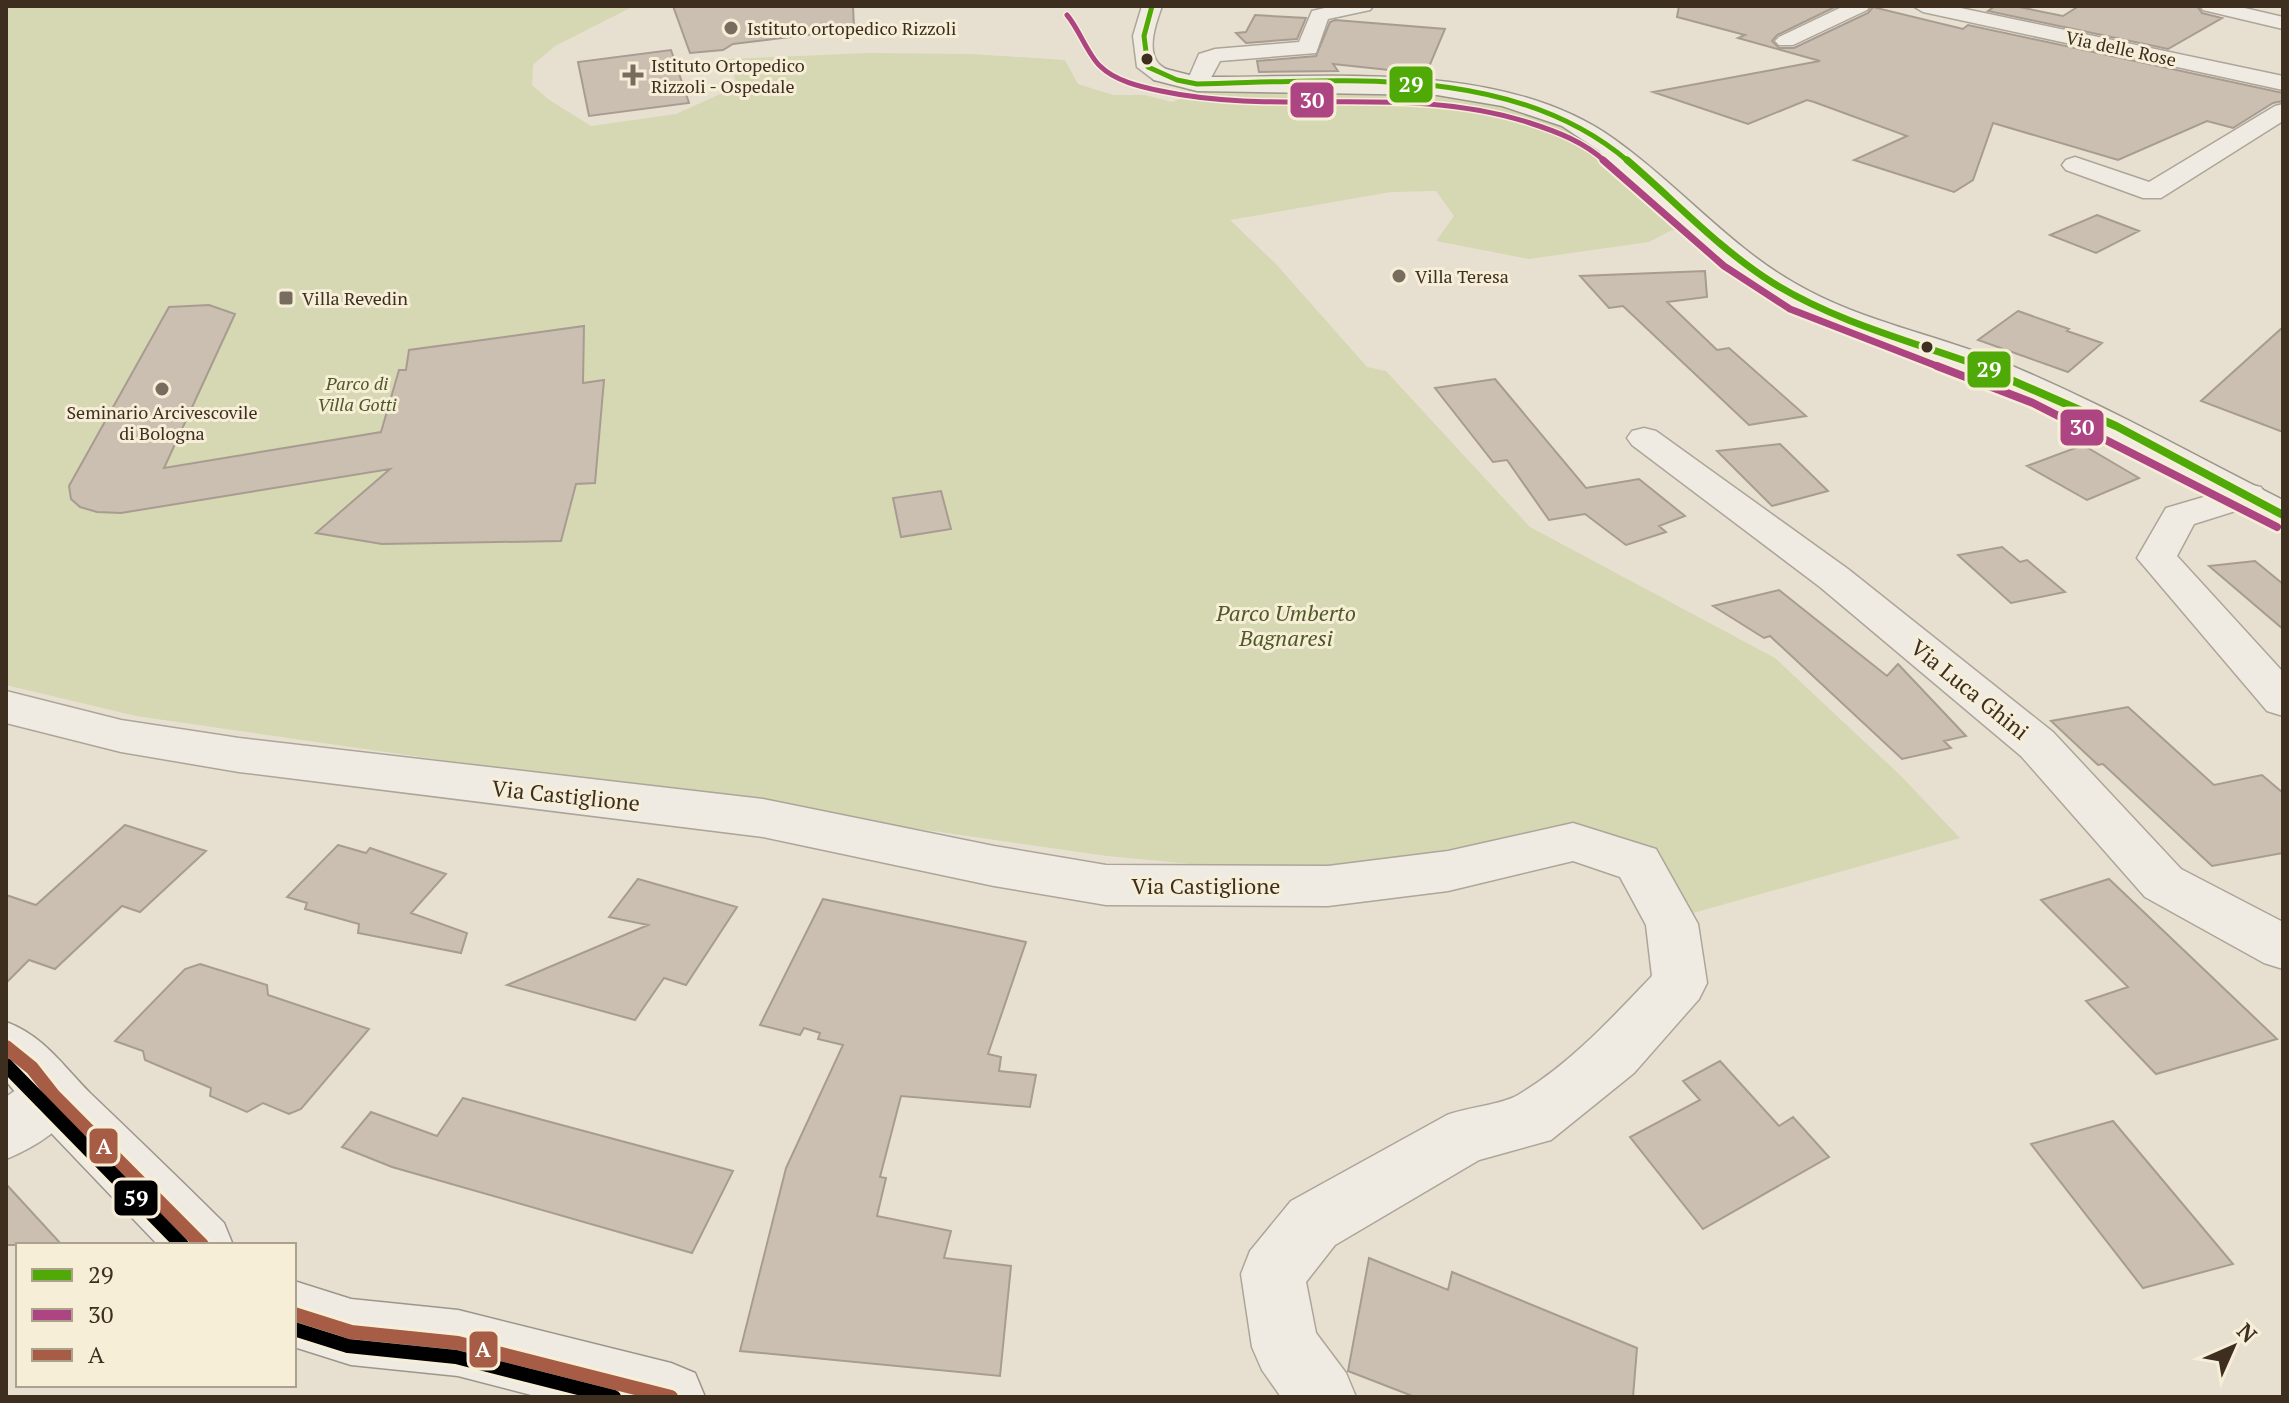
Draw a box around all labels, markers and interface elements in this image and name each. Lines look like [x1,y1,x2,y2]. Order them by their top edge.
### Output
place label: Istituto ortopedico Rizzoli [747,16,956,40]
marker: Istituto ortopedico Rizzoli [722,19,740,37]
street label: Via delle Rose [2064,25,2178,71]
unlabelled marker [1139,51,1155,67]
place label: Istituto Ortopedico Rizzoli - Ospedale [651,53,805,98]
marker: Istituto Ortopedico Rizzoli - Ospedale [622,64,644,86]
line badge: 29 [1388,65,1434,104]
text: 29 [1399,69,1423,98]
line badge: 30 [1289,81,1335,119]
text: 30 [1300,85,1324,114]
place label: Villa Teresa [1415,264,1509,288]
marker: Villa Teresa [1390,267,1408,285]
place label: Villa Revedin [302,286,408,310]
marker: Villa Revedin [277,289,295,307]
unlabelled marker [1919,339,1935,355]
line badge: 29 [1966,350,2012,389]
text: 29 [1977,354,2001,383]
park label: Parco di Villa Gotti [317,371,397,416]
marker: Seminario Arcivescovile di Bologna [153,380,171,398]
place label: Seminario Arcivescovile di Bologna [66,400,258,445]
line badge: 30 [2059,408,2105,447]
text: 30 [2070,412,2094,441]
park label: Parco Umberto Bagnaresi [1215,598,1356,652]
street label: Via Luca Ghini [1905,632,2035,746]
street label: Via Castiglione [490,773,642,817]
street label: Via Castiglione [1132,871,1280,900]
line badge: A [88,1127,119,1165]
text: A [96,1131,113,1160]
line badge: 59 [113,1179,159,1217]
text: 59 [124,1183,148,1212]
legend [16,1243,296,1387]
text: 29 [88,1258,114,1290]
text: 30 [88,1298,114,1330]
north arrow [2193,1307,2273,1387]
text: N [2231,1316,2264,1349]
line badge: A [468,1330,499,1369]
text: A [475,1334,492,1363]
text: A [88,1338,105,1370]

